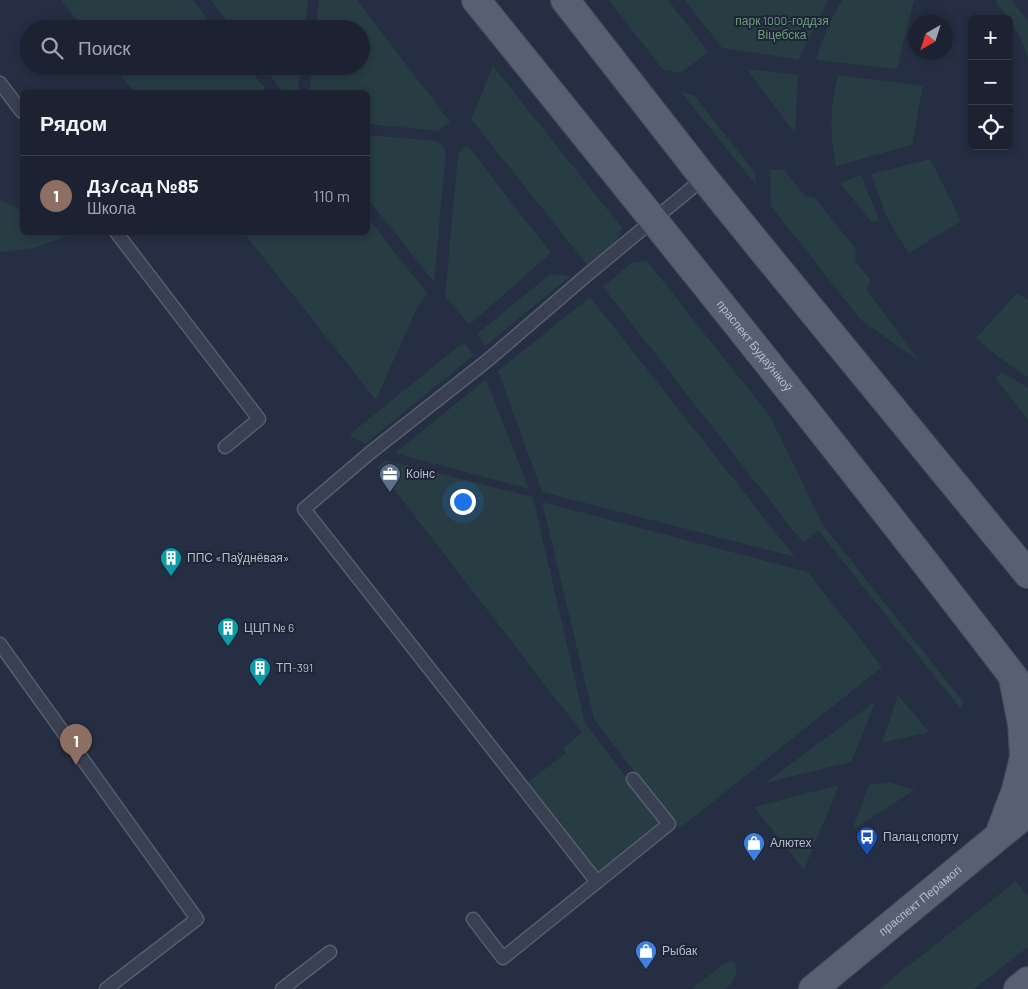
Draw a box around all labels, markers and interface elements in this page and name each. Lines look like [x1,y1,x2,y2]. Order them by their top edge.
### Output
park label: парк 1000-годдзя Віцебска [735,13,829,42]
north arrow [908,15,953,60]
map controls [968,15,1013,150]
button: + [968,15,1013,60]
search box [20,20,370,75]
icon: search [38,34,66,62]
text: Поиск [78,36,131,59]
button: − [968,60,1013,105]
button: locate [968,105,1013,150]
text: Рядом [40,110,107,135]
text: Дз/сад №85 [87,174,198,197]
text: 1 [53,186,59,205]
text: 110 m [313,186,350,205]
text: Школа [87,198,136,217]
street label: праспект Будаўнікоў [715,297,796,394]
office icon: Коінс [378,462,402,493]
place label: Коінс [406,466,435,480]
your location [450,489,476,515]
building icon: ППС «Паўднёвая» [159,546,183,577]
place label: ППС «Паўднёвая» [187,550,289,565]
building icon: ЦЦП № 6 [216,616,240,647]
place label: ЦЦП № 6 [244,620,294,635]
building icon: ТП-391 [248,656,272,687]
place label: ТП-391 [276,660,313,674]
pin: 1 [60,724,92,765]
bus stop icon: Палац спорту [855,825,879,856]
place label: Палац спорту [883,829,958,844]
shop icon: Алютех [742,831,766,862]
place label: Алютех [770,835,812,849]
street label: праспект Перамогі [875,862,964,938]
shop icon: Рыбак [634,939,658,970]
place label: Рыбак [662,943,698,957]

